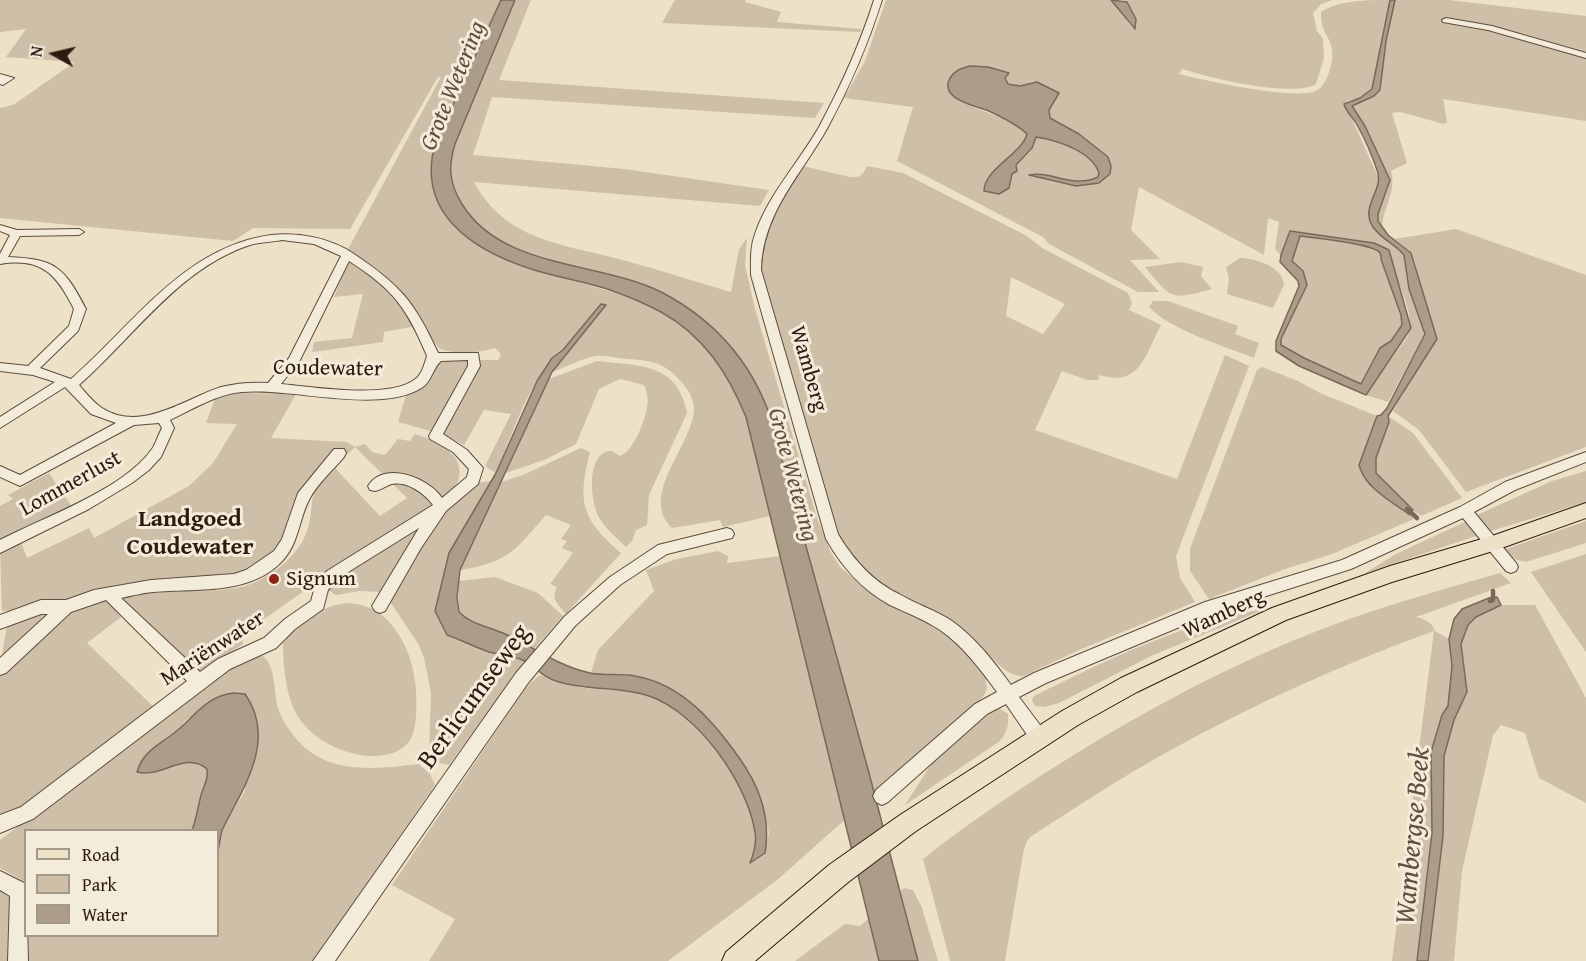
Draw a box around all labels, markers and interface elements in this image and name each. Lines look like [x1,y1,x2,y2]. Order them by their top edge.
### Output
water label: Grote Wetering [415,17,493,155]
north arrow [24,24,84,84]
text: N [24,45,49,58]
street label: Wamberg [783,323,833,415]
street label: Coudewater [273,355,383,383]
water label: Grote Wetering [760,405,824,545]
street label: Lommerlust [16,445,126,523]
district label: Landgoed Coudewater [127,506,253,562]
place label: Signum [286,566,356,592]
marker: Signum [267,572,281,586]
street label: Wamberg [1179,583,1269,645]
street label: Mariënwater [156,605,270,693]
street label: Berlicumseweg [412,618,538,776]
water label: Wambergse Beek [1390,746,1438,926]
legend [24,829,219,937]
text: Road [82,841,120,868]
text: Park [82,871,117,898]
text: Water [82,901,127,928]

